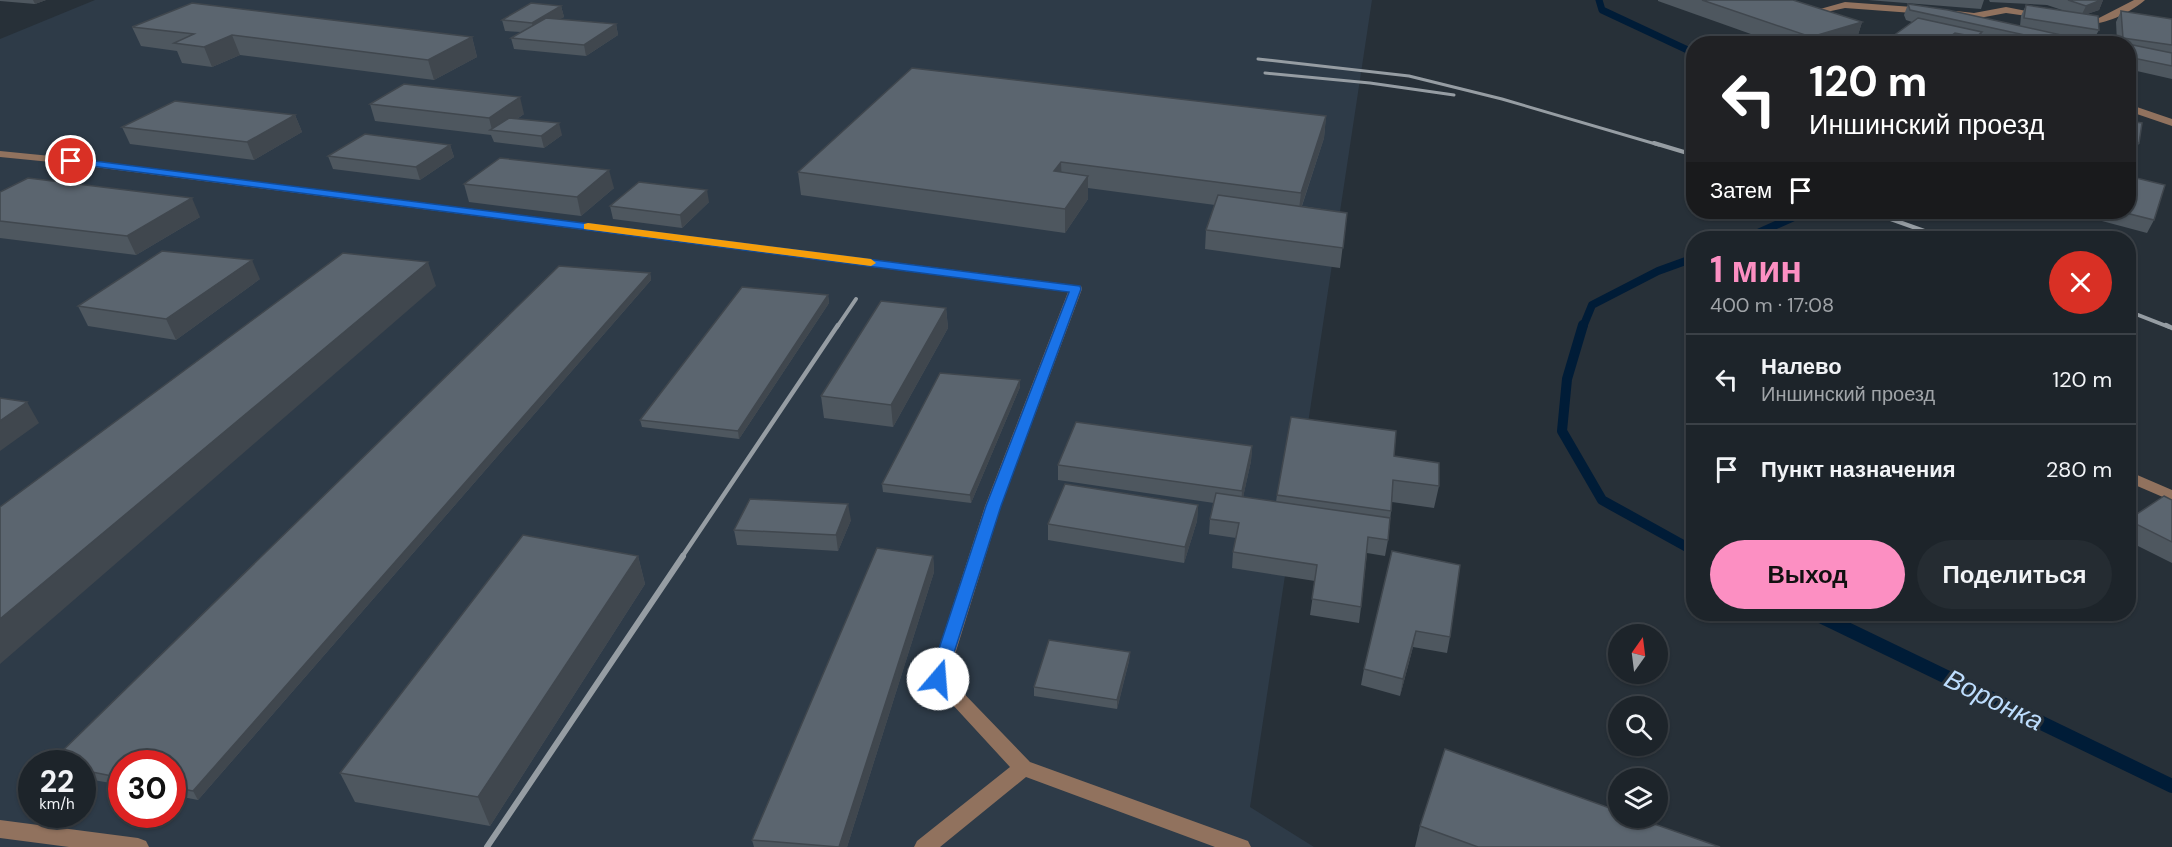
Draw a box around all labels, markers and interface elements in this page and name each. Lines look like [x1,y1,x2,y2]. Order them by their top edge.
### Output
text: 120 m [1809,54,1927,109]
icon: left [1710,60,1788,138]
text: Иншинский проезд [1809,107,2044,142]
pin [45,135,96,186]
icon: arrive [54,144,87,177]
icon: arrive [1784,174,1817,207]
text: Затем [1710,176,1772,205]
text: 1 мин [1710,246,1802,293]
button: close [2049,251,2112,314]
text: 400 m · 17:08 [1710,292,1834,318]
text: Налево [1761,352,1842,381]
icon: left [1710,363,1743,396]
text: 120 m [2052,365,2112,394]
text: Иншинский проезд [1761,381,1935,407]
icon: arrive [1710,453,1743,486]
text: Пункт назначения [1761,455,1956,484]
text: 280 m [2046,455,2112,484]
button: Выход [1710,540,1905,609]
button: Поделиться [1917,540,2112,609]
north arrow [1608,624,1668,684]
map controls [1608,624,1668,828]
position arrow [906,647,970,711]
water label: Воронка [1939,661,2049,738]
button: search [1608,696,1668,756]
speed limit sign: 30 [108,750,186,828]
text: 22 [40,762,74,801]
button: layers [1608,768,1668,828]
text: km/h [39,794,75,814]

